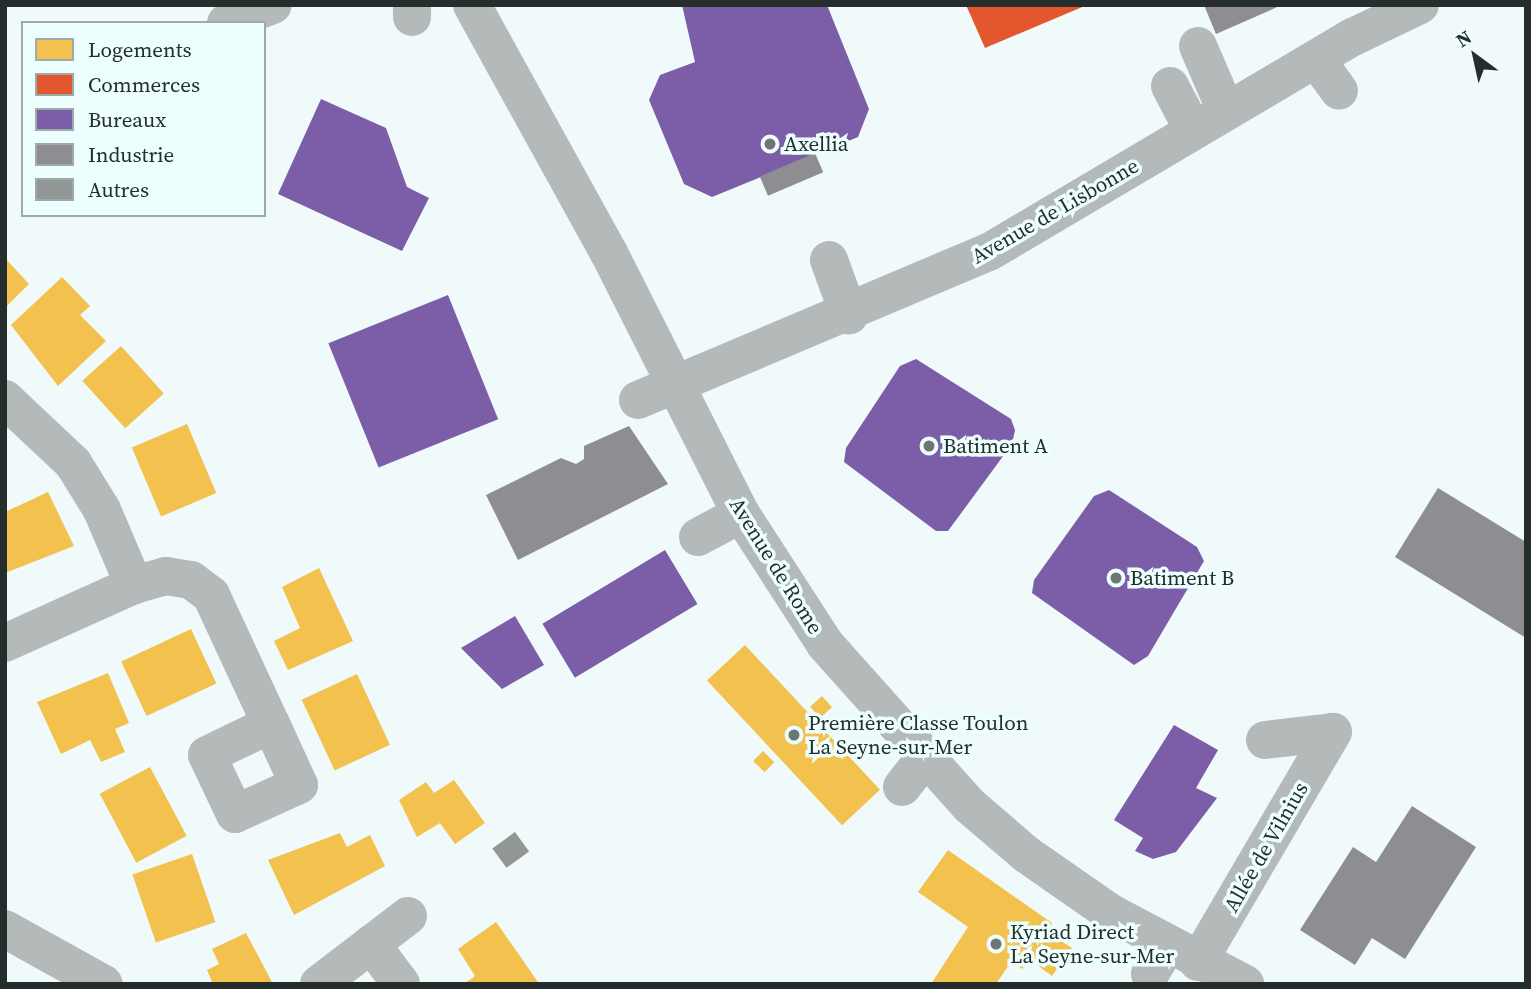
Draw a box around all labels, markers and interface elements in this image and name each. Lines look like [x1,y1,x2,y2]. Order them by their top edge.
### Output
legend [21,21,266,217]
north arrow [1440,21,1510,91]
text: N [1451,24,1476,53]
text: Logements [88,35,192,64]
text: Commerces [88,70,200,99]
text: Bureaux [88,105,166,134]
place label: Axellia [784,131,849,157]
marker: Axellia [762,136,778,152]
text: Industrie [88,140,174,169]
street label: Avenue de Lisbonne [967,153,1143,269]
text: Autres [88,175,149,204]
place label: Batiment A [943,433,1048,459]
marker: Batiment A [921,438,937,454]
street label: Avenue de Rome [724,493,828,639]
place label: Batiment B [1130,565,1234,591]
marker: Batiment B [1108,570,1124,586]
place label: Première Classe Toulon La Seyne-sur-Mer [808,710,1029,760]
marker: Première Classe Toulon La Seyne-sur-Mer [786,727,802,743]
street label: Allée de Vilnius [1218,777,1314,917]
place label: Kyriad Direct La Seyne-sur-Mer [1010,919,1174,969]
marker: Kyriad Direct La Seyne-sur-Mer [988,936,1004,952]

